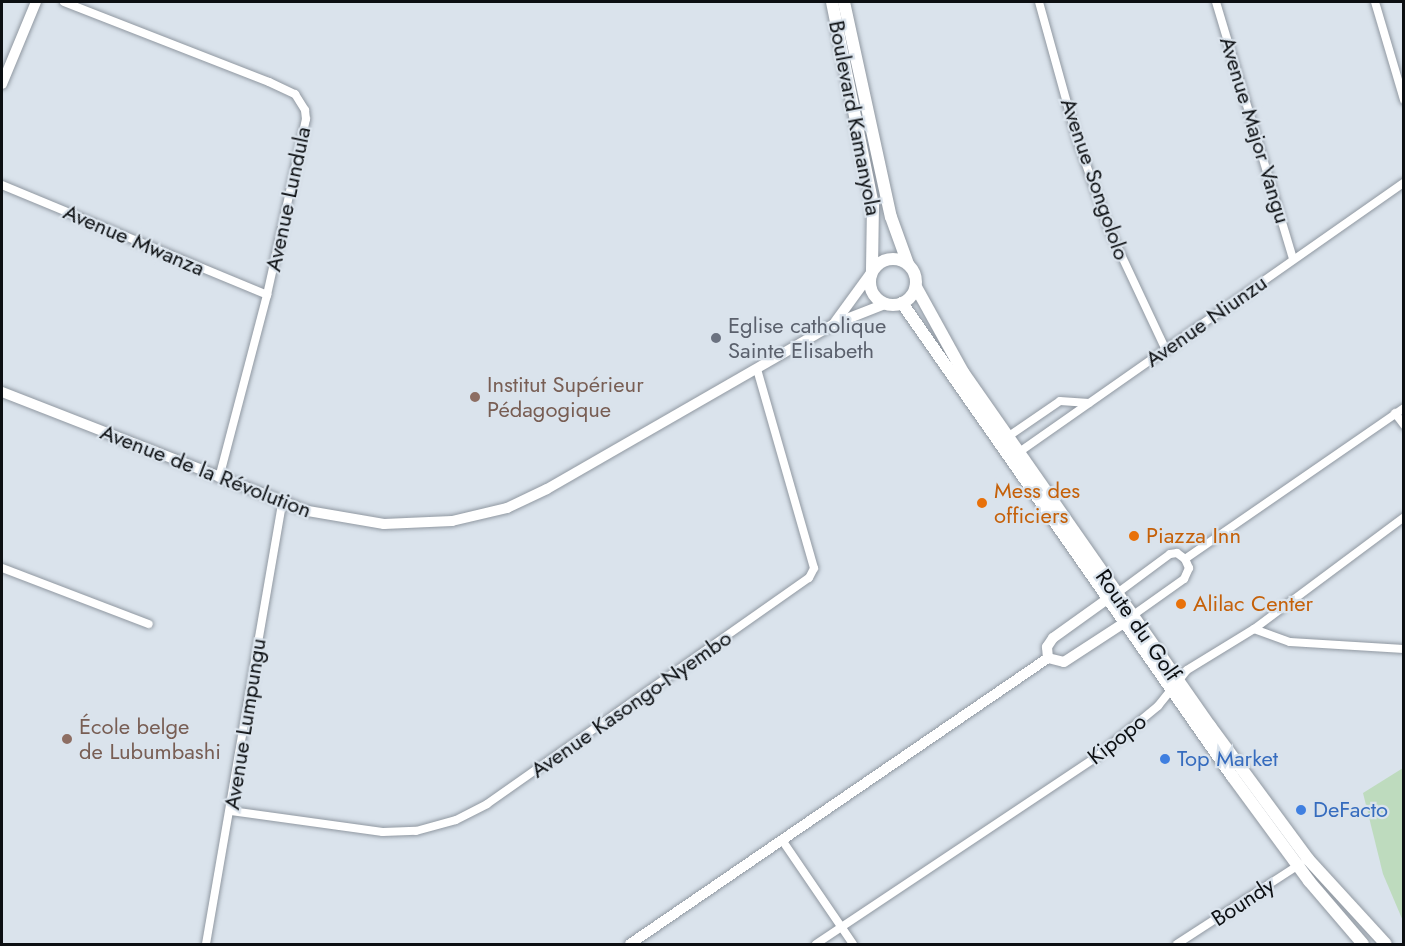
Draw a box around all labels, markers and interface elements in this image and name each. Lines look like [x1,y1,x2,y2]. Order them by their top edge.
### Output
street label: Boulevard Kamanyola [823,18,887,218]
street label: Avenue Major Vangu [1214,34,1296,226]
street label: Avenue Songololo [1055,95,1135,263]
street label: Avenue Lundula [260,124,316,274]
street label: Avenue Mwanza [59,198,209,282]
street label: Avenue Niunzu [1140,269,1272,373]
place label: Eglise catholique Sainte Elisabeth [728,312,886,364]
marker: Eglise catholique Sainte Elisabeth [709,331,723,345]
place label: Institut Supérieur Pédagogique [487,371,644,422]
marker: Institut Supérieur Pédagogique [468,390,482,404]
street label: Avenue de la Révolution [97,419,315,523]
place label: Mess des officiers [994,477,1080,528]
marker: Mess des officiers [975,496,989,510]
place label: Piazza Inn [1146,523,1241,549]
marker: Piazza Inn [1127,529,1141,543]
street label: Route du Golf [1090,564,1186,686]
place label: Alilac Center [1193,591,1313,617]
marker: Alilac Center [1174,597,1188,611]
street label: Avenue Kasongo-Nyembo [525,625,737,783]
street label: Avenue Lumpungu [218,636,272,812]
street label: Kipopo [1082,708,1152,770]
place label: École belge de Lubumbashi [79,713,221,764]
marker: École belge de Lubumbashi [60,732,74,746]
place label: Top Market [1177,746,1278,772]
marker: Top Market [1158,752,1172,766]
place label: DeFacto [1313,797,1388,823]
marker: DeFacto [1294,803,1308,817]
street label: Boundy [1207,872,1279,932]

